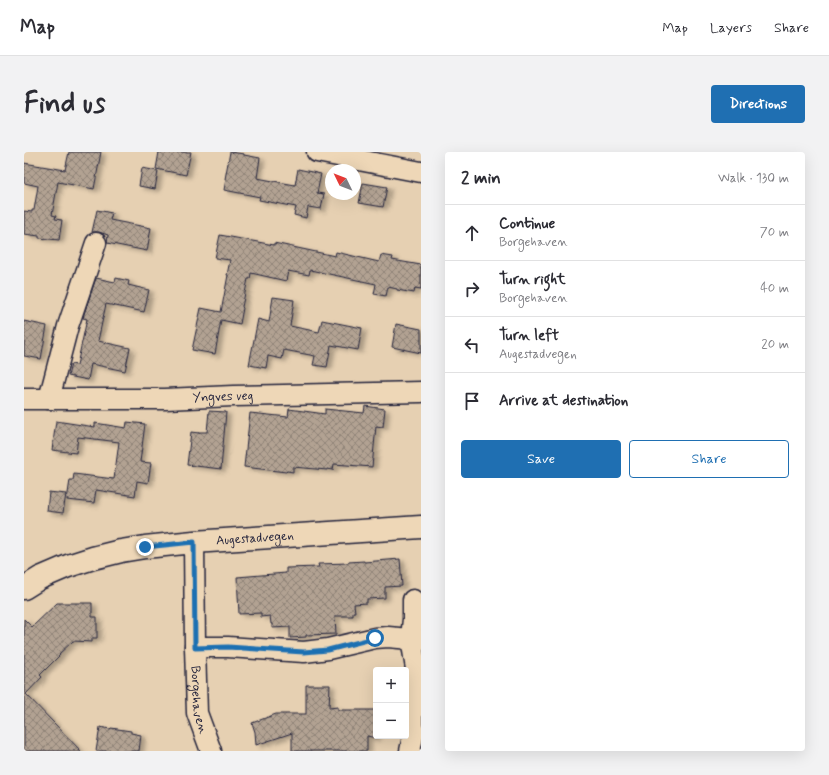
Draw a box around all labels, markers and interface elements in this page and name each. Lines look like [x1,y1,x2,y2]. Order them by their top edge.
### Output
text: Map [20,15,55,40]
text: Map [662,19,688,37]
text: Layers [710,19,752,37]
text: Share [774,19,809,37]
button: Directions [711,85,805,123]
text: Find us [24,86,105,123]
north arrow [325,164,361,200]
text: 2 min [461,167,501,189]
text: Walk · 130 m [718,170,789,187]
text: Continue [499,214,555,234]
icon: ahead [461,222,483,244]
text: 70 m [760,224,789,241]
text: Borgehaven [499,234,568,251]
text: Turn right [499,270,566,290]
icon: right [461,278,483,300]
text: 40 m [760,280,789,297]
text: Borgehaven [499,290,568,307]
text: Turn left [499,326,559,346]
icon: left [461,334,483,356]
text: 20 m [761,336,789,353]
text: Augestadvegen [499,346,577,363]
street label: Yngves veg [192,387,253,407]
icon: arrive [461,390,483,412]
text: Arrive at destination [499,391,628,411]
button: Save [461,440,621,478]
button: Share [629,440,789,478]
street label: Augestadvegen [215,527,294,549]
route end [136,538,154,556]
route start [366,629,384,647]
street label: Borgehaven [187,665,212,736]
map controls [373,667,409,739]
button: + [373,667,409,703]
button: − [373,703,409,739]

